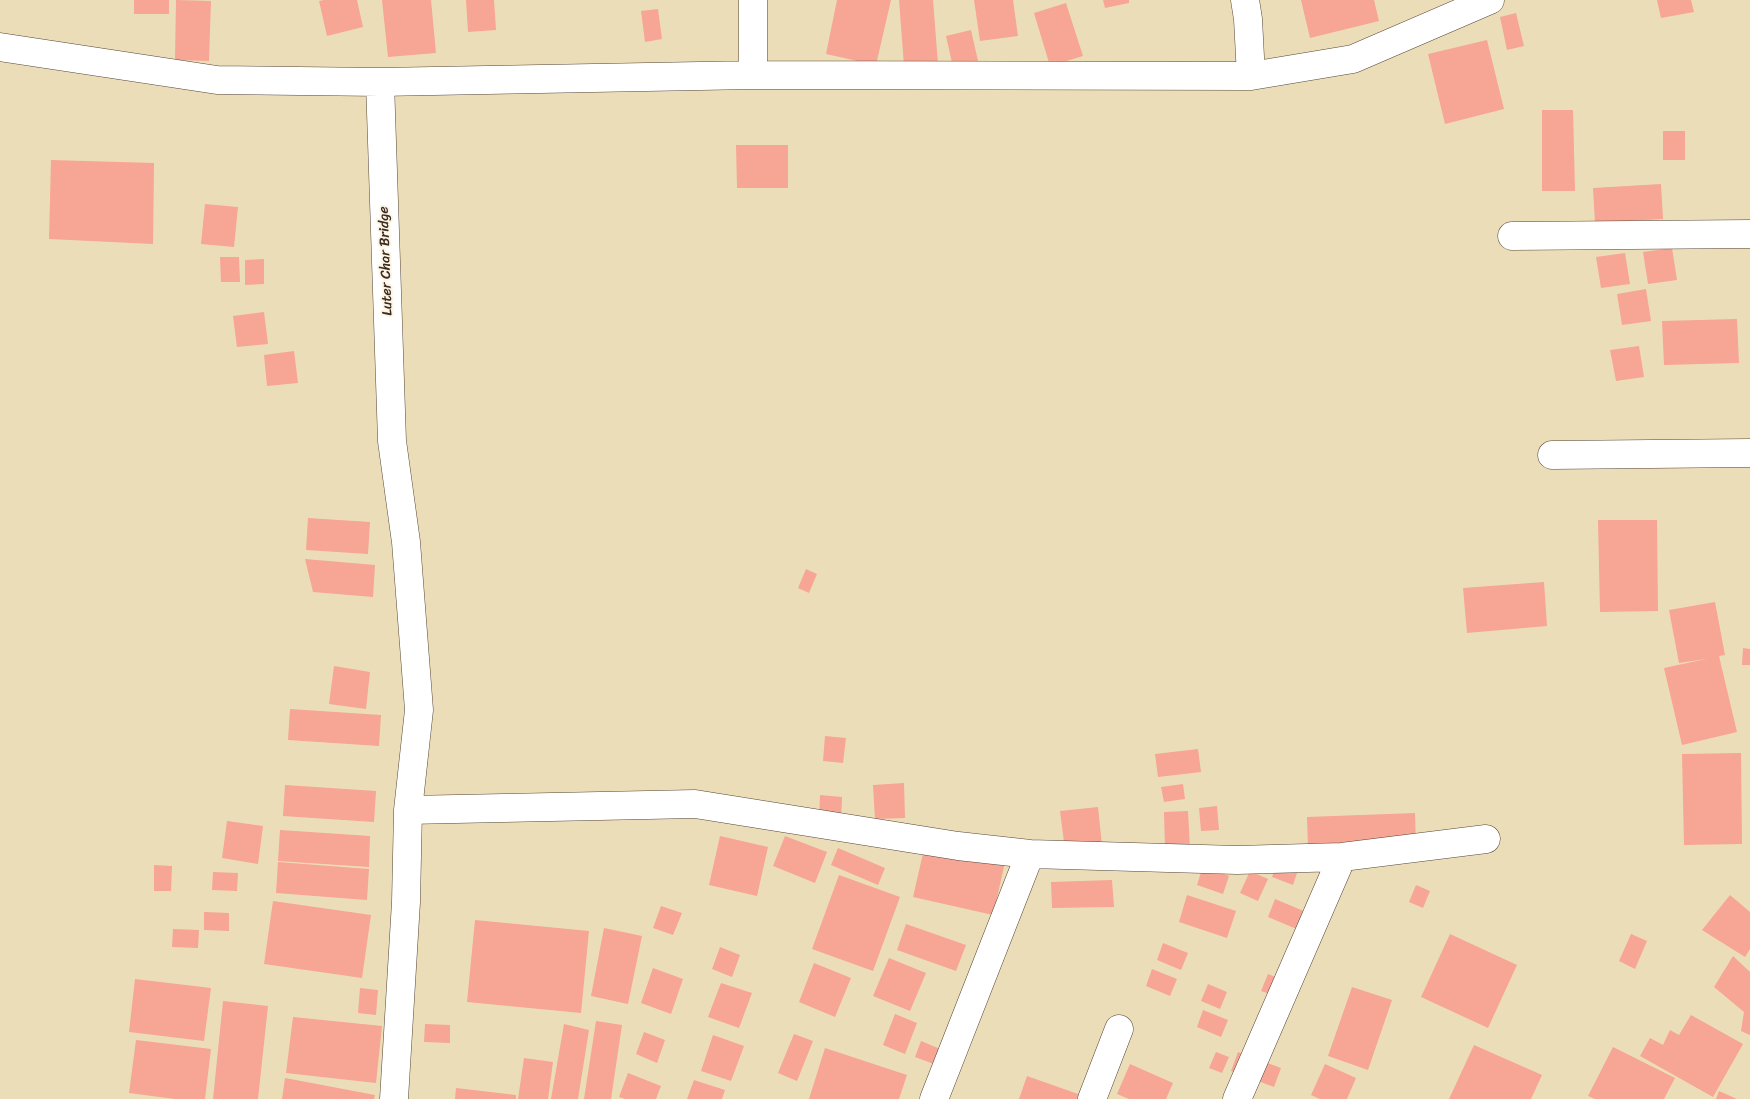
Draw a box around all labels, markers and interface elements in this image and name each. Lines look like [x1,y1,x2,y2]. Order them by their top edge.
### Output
street label: Luter Char Bridge [376,206,396,316]

